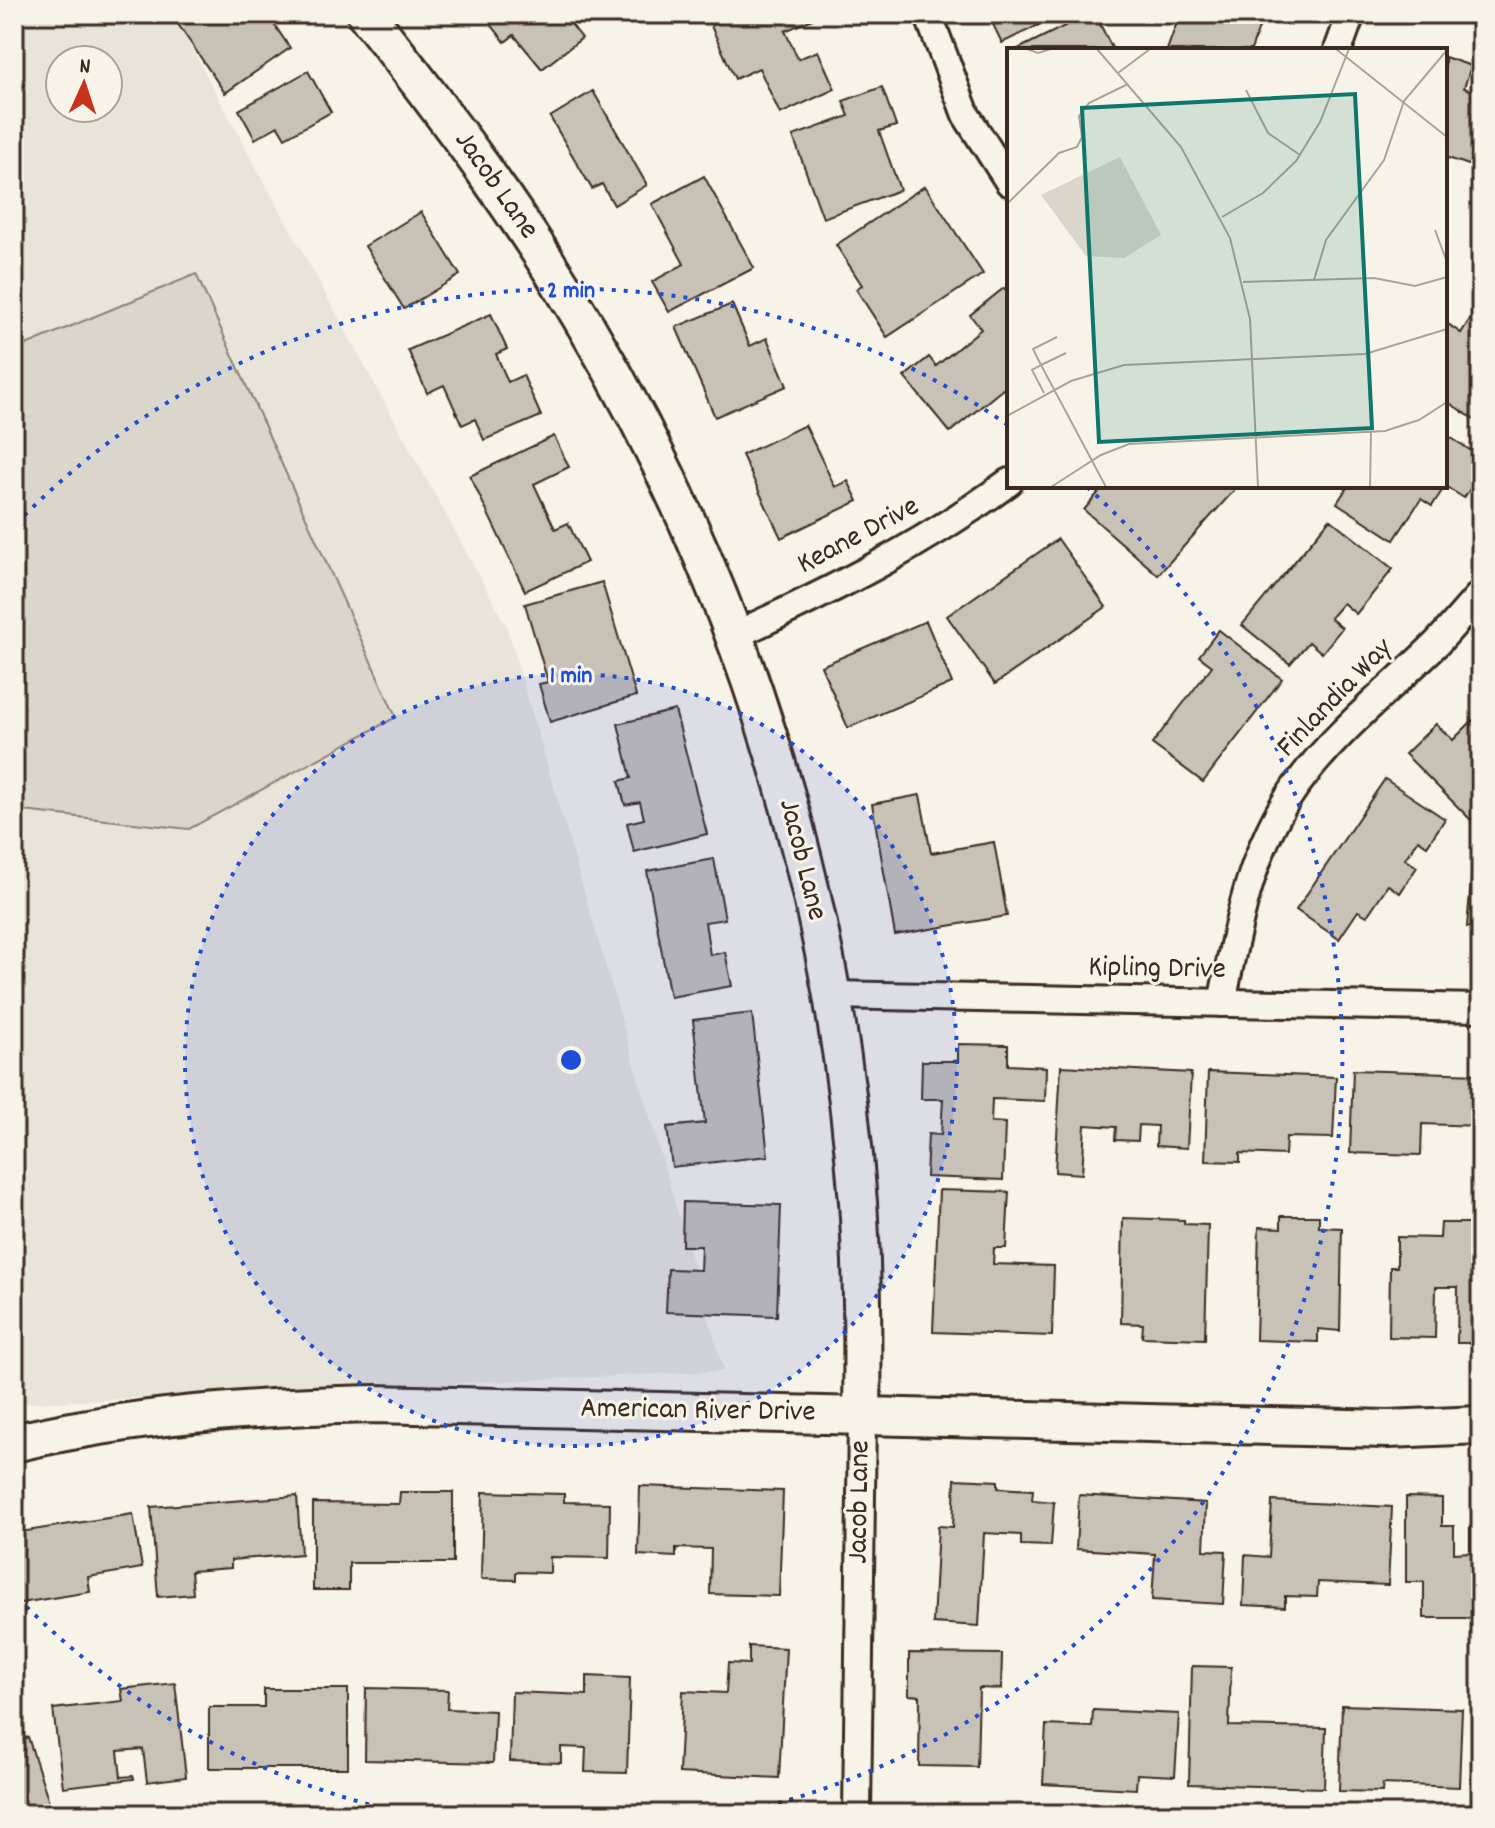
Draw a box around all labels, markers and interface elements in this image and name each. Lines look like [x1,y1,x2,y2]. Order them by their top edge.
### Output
north arrow [44,44,124,124]
inset map [1007,48,1447,488]
text: N [79,52,91,83]
street label: Jacob Lane [442,123,548,249]
text: 2 min [547,275,595,309]
street label: Keane Drive [790,487,928,587]
street label: Finlandia Way [1268,629,1405,769]
text: 1 min [550,660,592,694]
street label: Jacob Lane [765,795,837,925]
street label: Kipling Drive [1088,947,1226,993]
centre of rings [557,1046,585,1074]
street label: American River Drive [580,1388,816,1436]
street label: Jacob Lane [838,1440,884,1564]

